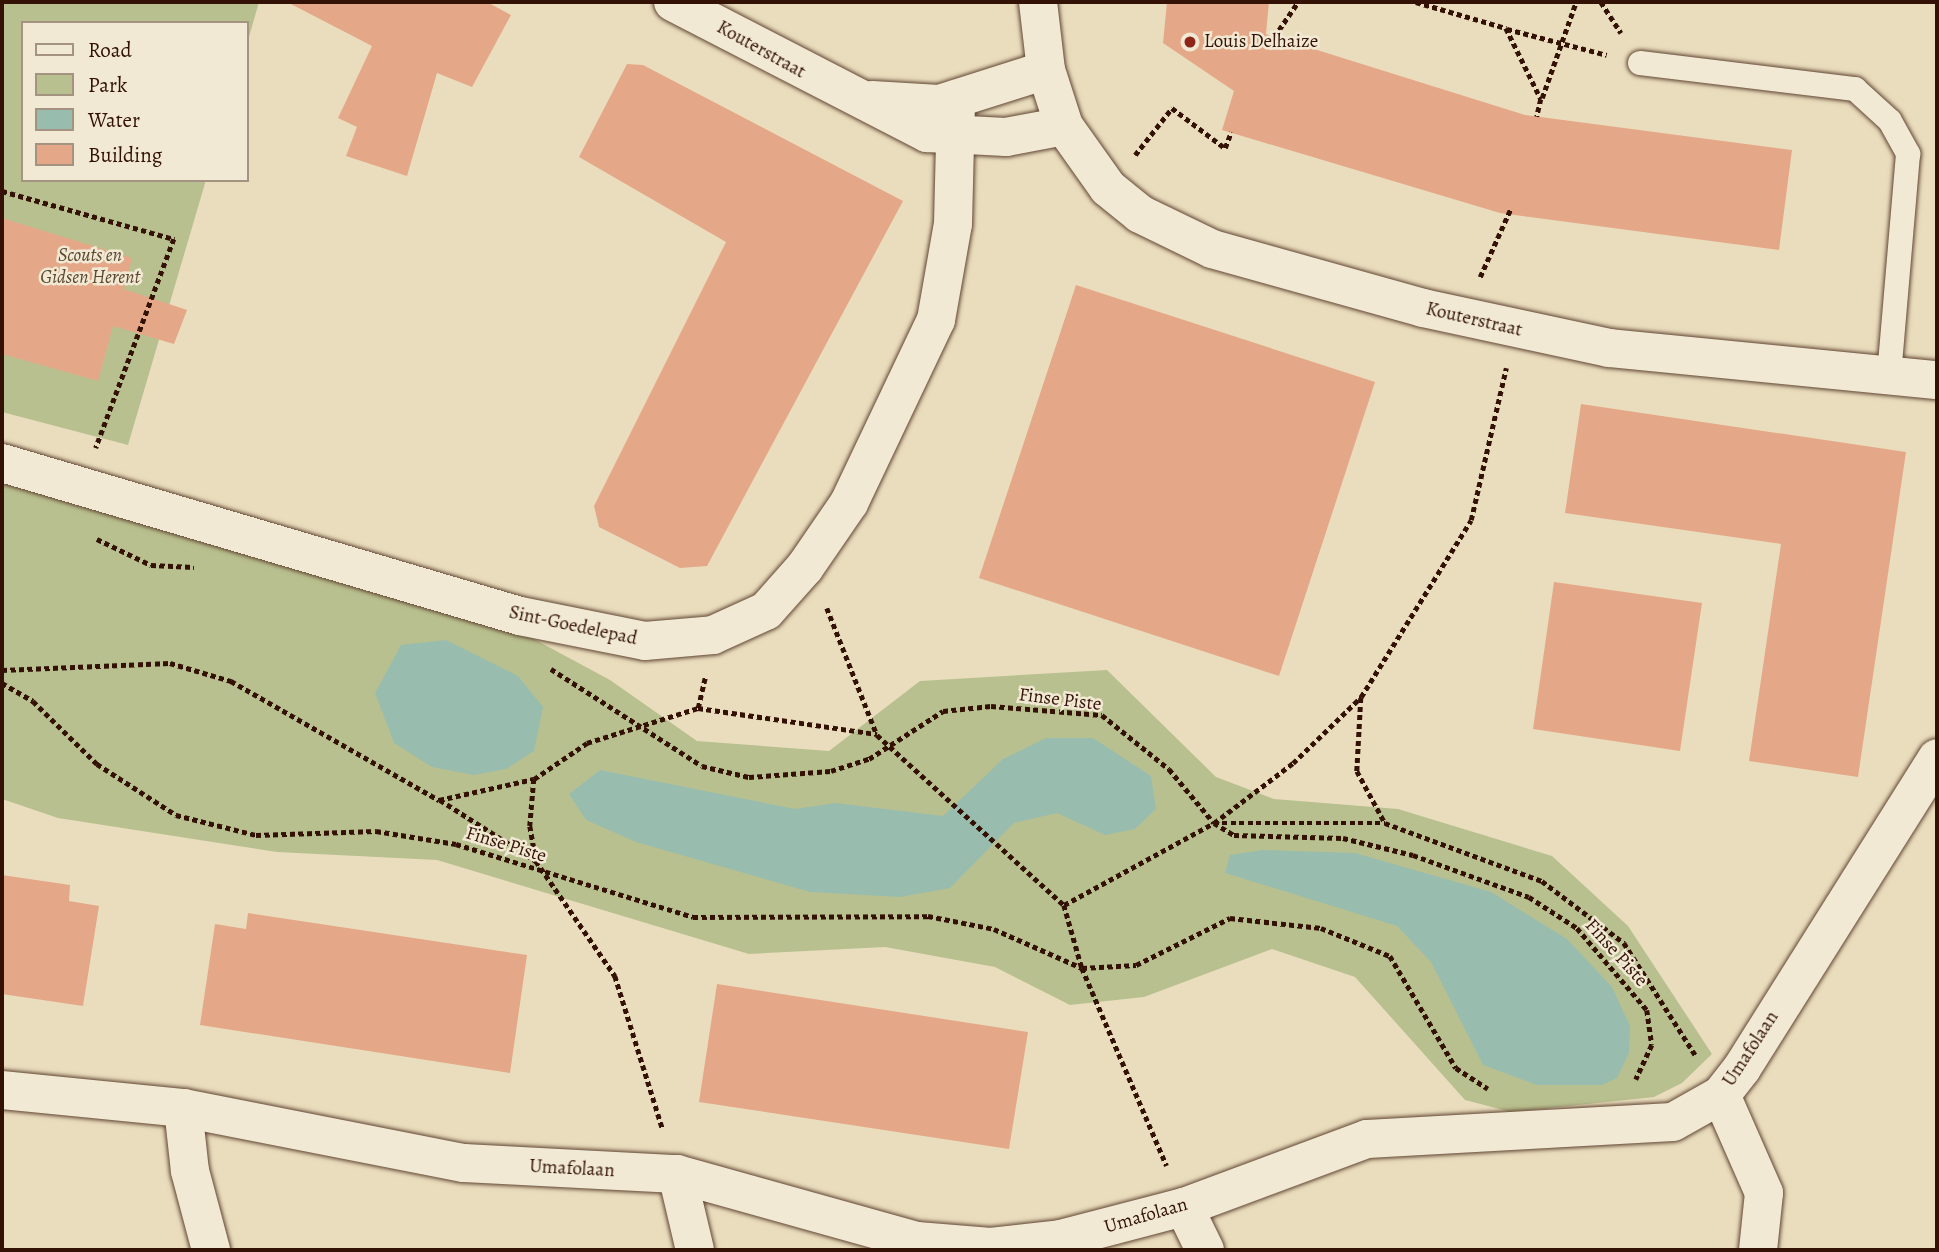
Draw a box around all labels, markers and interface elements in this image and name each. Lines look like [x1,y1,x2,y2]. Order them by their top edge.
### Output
street label: Kouterstraat [713,16,809,84]
legend [21,21,248,182]
place label: Louis Delhaize [1204,31,1318,53]
marker: Louis Delhaize [1182,34,1198,50]
text: Road [88,36,132,64]
text: Park [88,71,127,99]
text: Water [88,106,140,134]
text: Building [88,141,162,169]
park label: Scouts en Gidsen Herent [40,245,140,289]
street label: Kouterstraat [1424,298,1524,342]
street label: Sint-Goedelepad [507,601,639,651]
street label: Finse Piste [1017,684,1103,716]
street label: Finse Piste [463,822,549,868]
street label: Finse Piste [1580,914,1652,992]
street label: Umafolaan [1718,1007,1784,1091]
street label: Umafolaan [529,1155,615,1183]
street label: Umafolaan [1102,1193,1190,1239]

